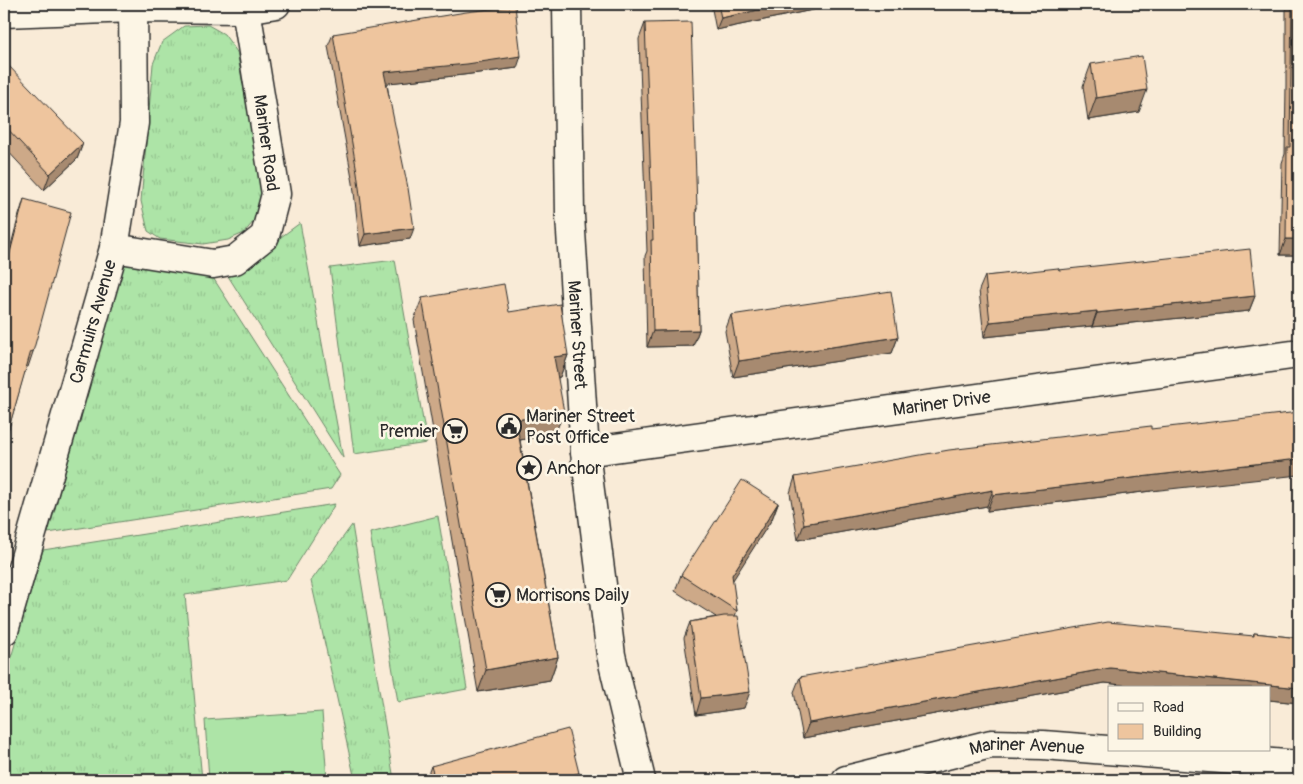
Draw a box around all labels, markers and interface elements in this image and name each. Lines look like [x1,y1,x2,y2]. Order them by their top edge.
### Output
street label: Mariner Road [248,93,284,193]
street label: Carmuirs Avenue [64,257,122,386]
street label: Mariner Street [563,280,593,391]
street label: Mariner Drive [891,385,992,421]
place label: Mariner Street Post Office [526,405,636,449]
public building icon: Mariner Street Post Office [496,413,522,439]
supermarket icon: Premier [442,418,468,444]
place label: Premier [379,420,439,443]
place icon: Anchor [516,455,542,481]
place label: Anchor [546,457,602,480]
supermarket icon: Morrisons Daily [485,582,511,608]
place label: Morrisons Daily [516,584,629,607]
legend [1108,686,1270,752]
text: Road [1153,698,1184,717]
text: Building [1153,722,1201,741]
street label: Mariner Avenue [967,732,1085,761]

